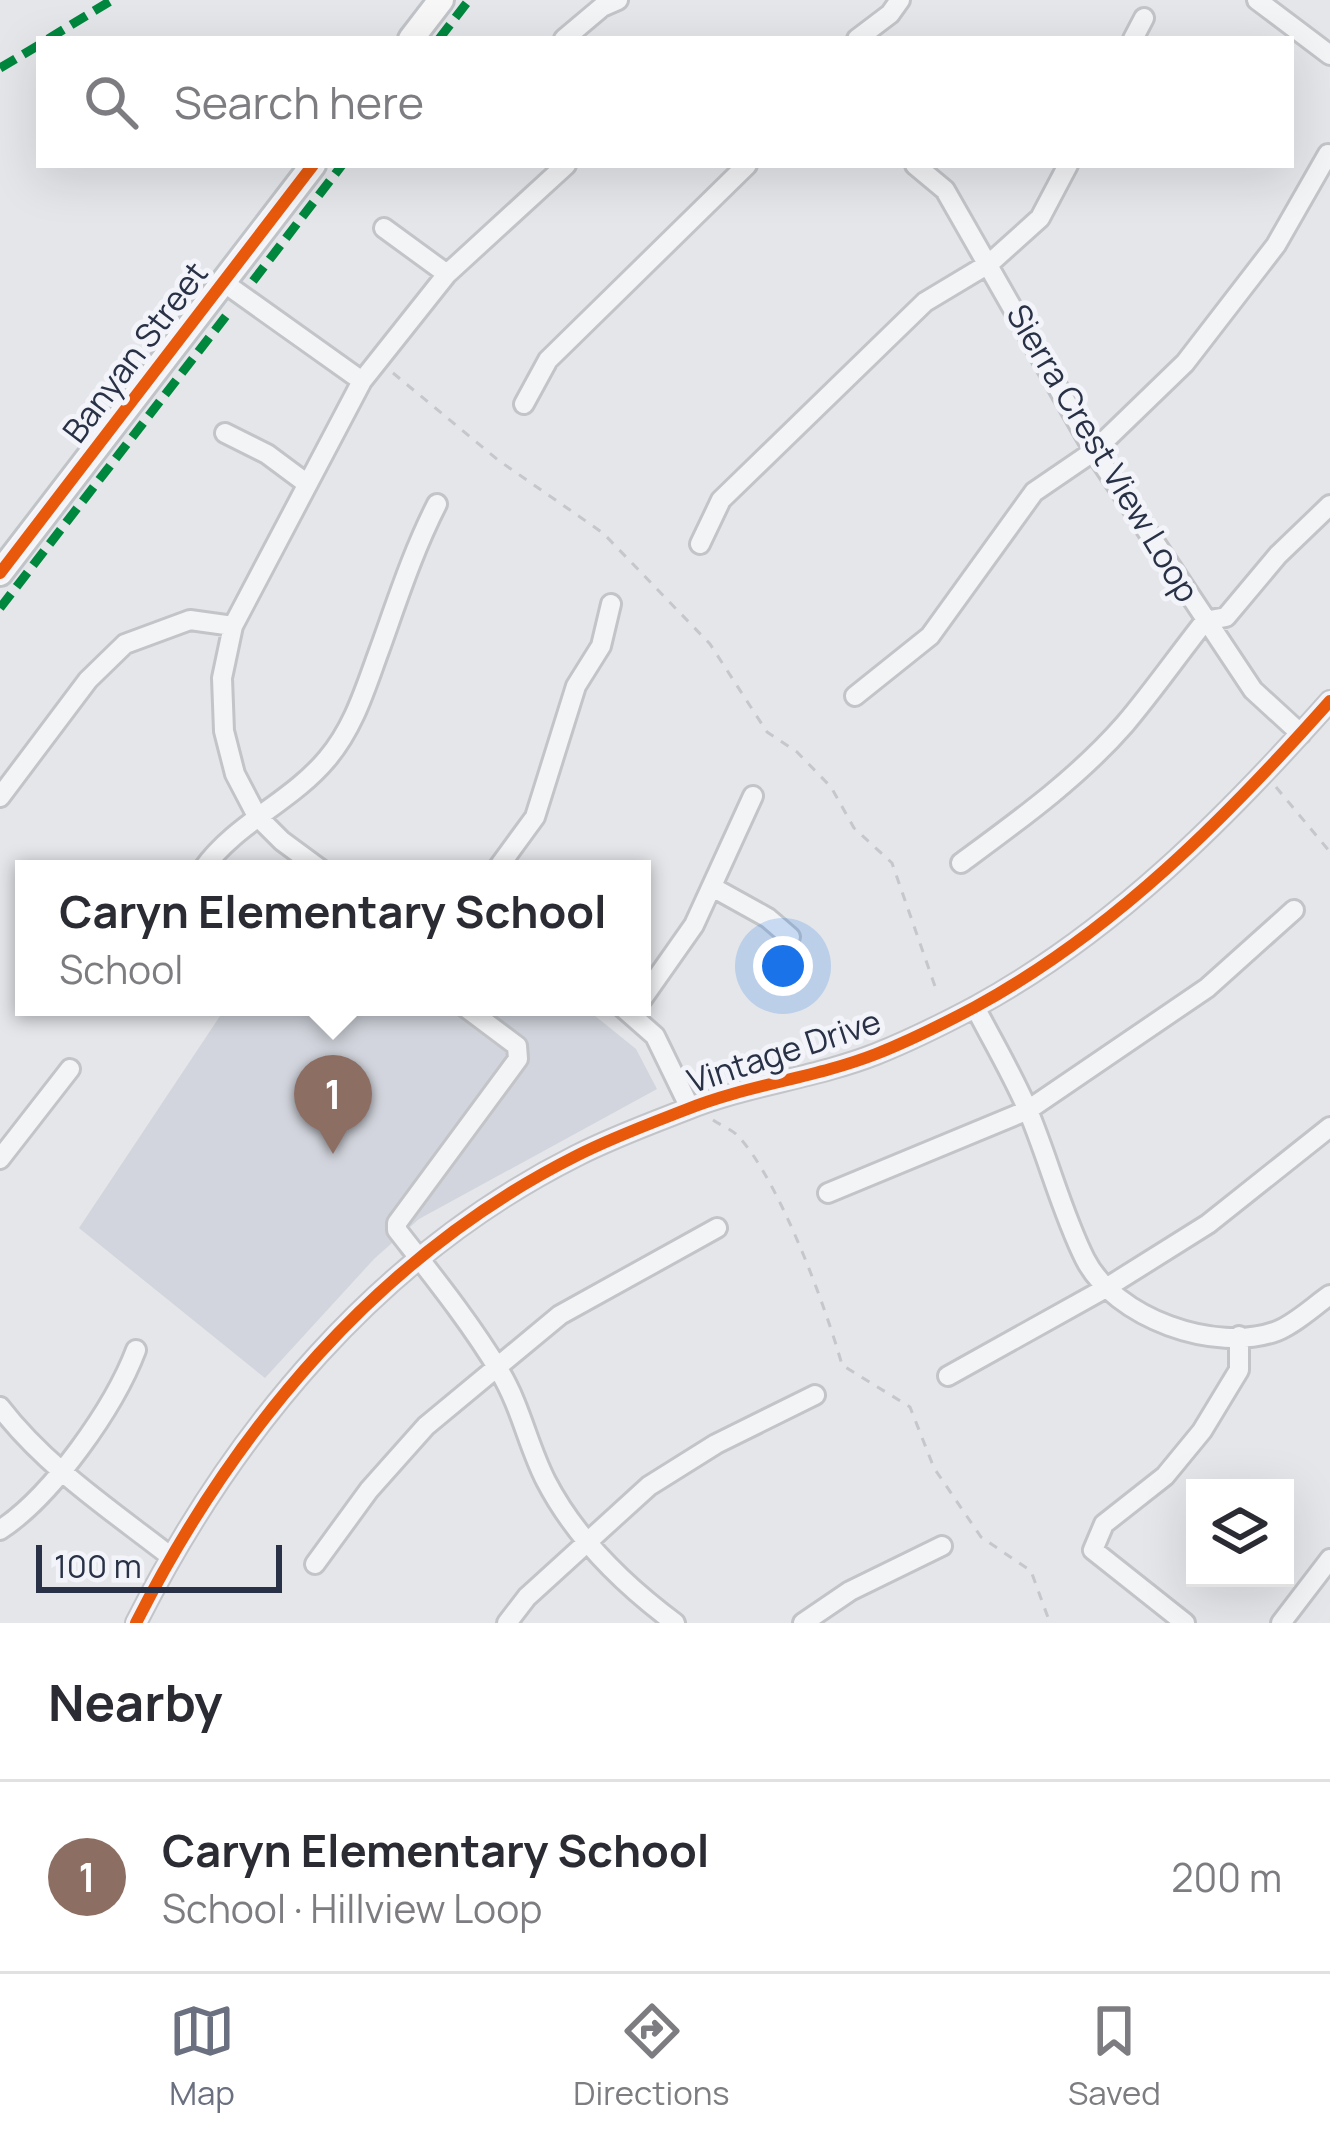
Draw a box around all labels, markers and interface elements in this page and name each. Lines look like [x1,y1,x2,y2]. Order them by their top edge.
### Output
search box [36,36,1294,168]
icon: search [78,69,144,135]
text: Search here [174,71,424,133]
street label: Banyan Street [52,252,217,451]
street label: Sierra Crest View Loop [997,295,1210,610]
popup [15,860,651,1016]
text: Caryn Elementary School [59,880,607,942]
your location [753,936,813,996]
text: School [59,942,183,996]
street label: Vintage Drive [681,998,886,1103]
pin: 1 [294,1055,372,1154]
map controls [1186,1479,1294,1587]
button: layers [1186,1479,1294,1587]
scale bar [36,1539,282,1592]
text: 100 m [54,1543,142,1588]
text: Nearby [48,1667,223,1736]
text: Caryn Elementary School [162,1819,709,1881]
text: 1 [78,1850,96,1904]
text: 200 m [1171,1850,1282,1904]
text: School · Hillview Loop [162,1881,542,1935]
tab: Map [169,1998,235,2115]
tab: Directions [573,1998,730,2115]
tab: Saved [1068,1998,1161,2115]

